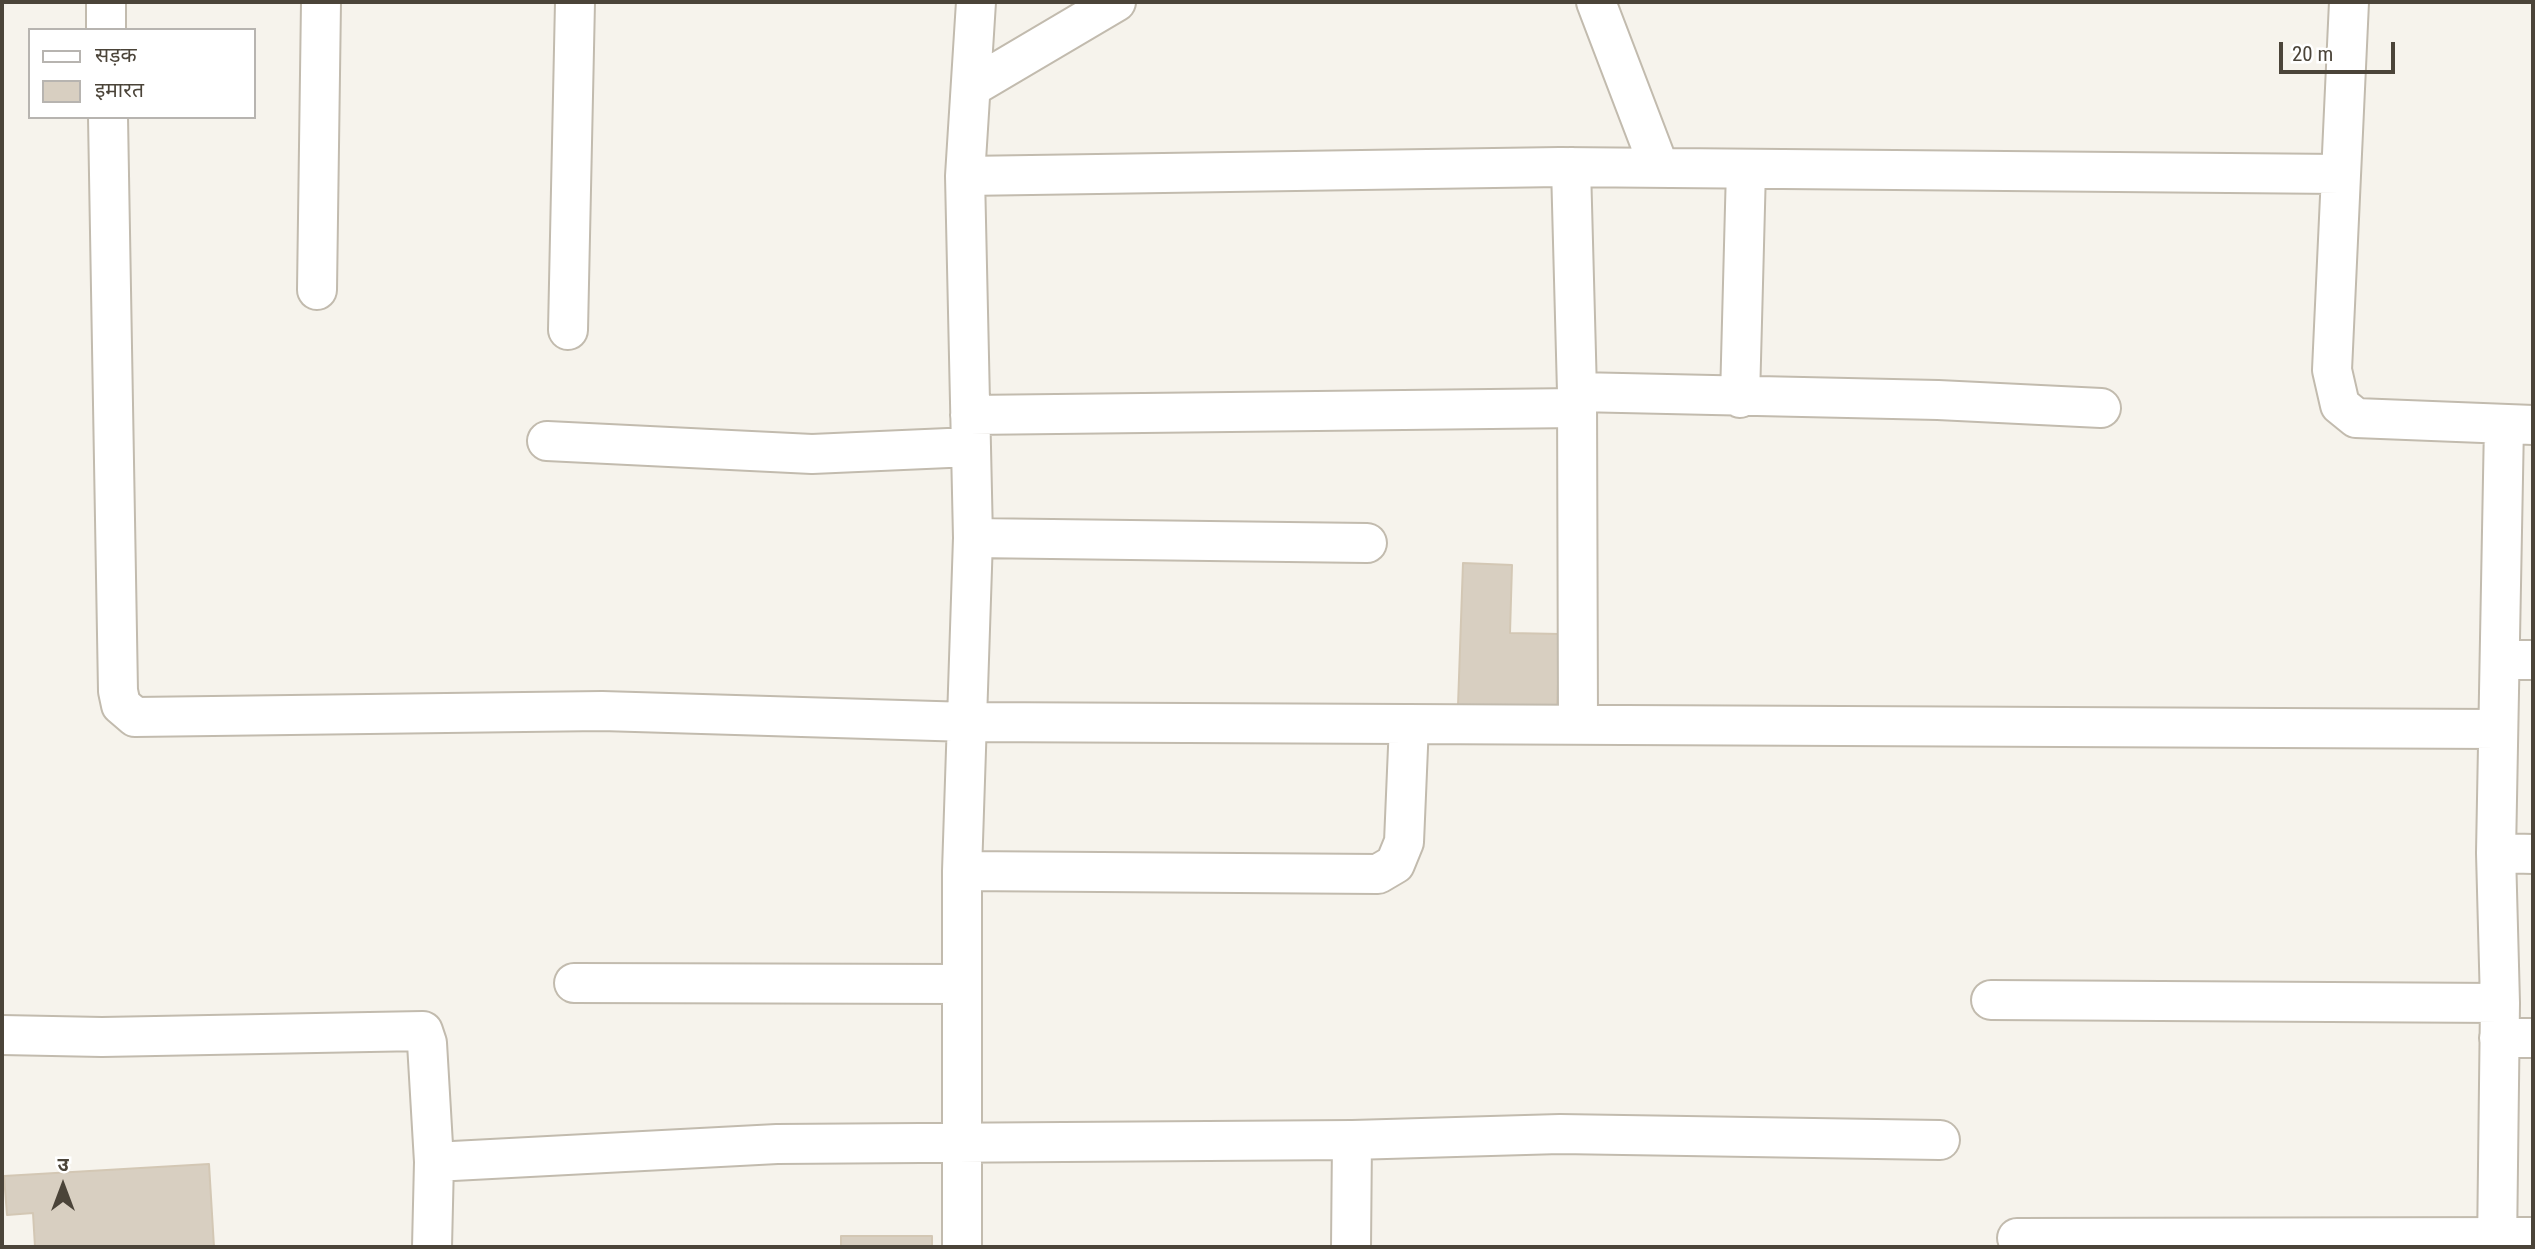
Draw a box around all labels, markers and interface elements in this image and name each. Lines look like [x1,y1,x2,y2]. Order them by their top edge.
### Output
legend [28,28,256,119]
scale bar [2283,28,2398,72]
text: 20 m [2292,42,2333,66]
text: सड़क [95,43,137,67]
text: इमारत [95,78,144,102]
north arrow [28,1151,98,1221]
text: उ [57,1153,69,1176]

